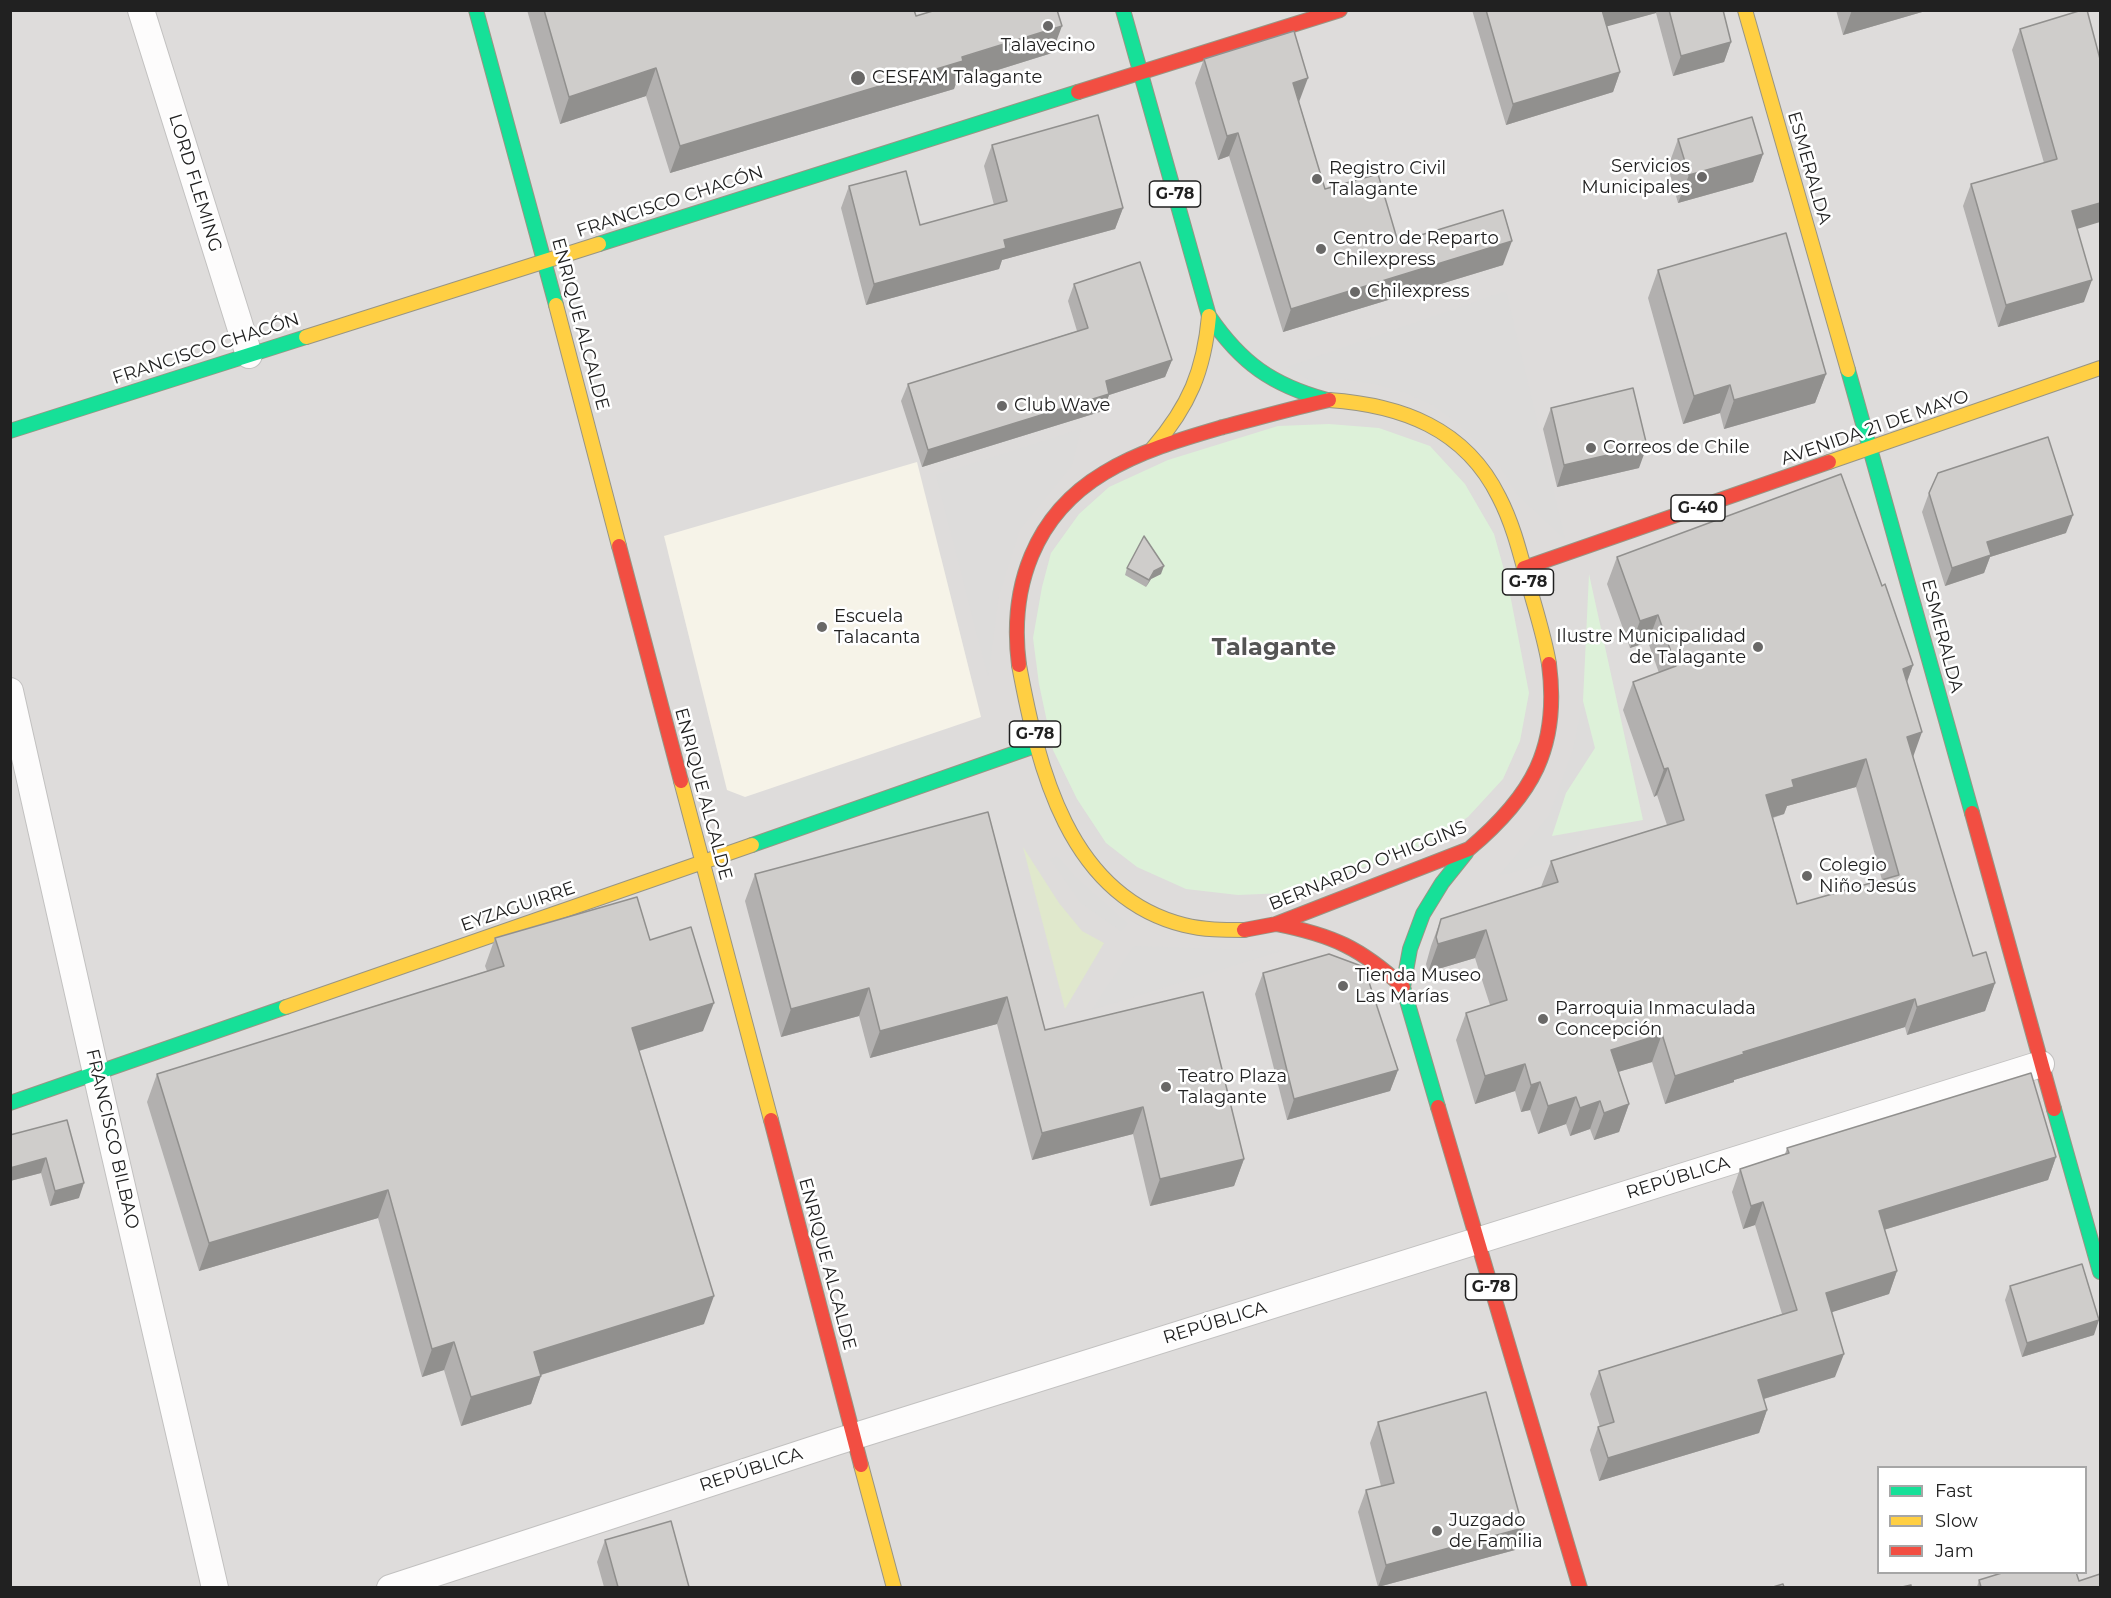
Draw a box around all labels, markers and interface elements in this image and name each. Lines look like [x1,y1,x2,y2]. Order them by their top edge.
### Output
marker: Talavecino [1041,19,1055,33]
place label: Talavecino [1001,35,1095,57]
place label: CESFAM Talagante [872,67,1042,89]
marker: CESFAM Talagante [849,69,867,87]
street label: ESMERALDA [1783,109,1835,227]
street label: LORD FLEMING [164,111,226,255]
place label: Servicios Municipales [1582,156,1690,198]
place label: Registro Civil Talagante [1329,158,1446,201]
street label: FRANCISCO CHACÓN [574,162,766,242]
marker: Servicios Municipales [1695,170,1709,184]
marker: Registro Civil Talagante [1310,172,1324,186]
road number: G-78 [1150,181,1200,207]
place label: Centro de Reparto Chilexpress [1333,228,1499,270]
street label: ENRIQUE ALCALDE [547,236,613,412]
marker: Centro de Reparto Chilexpress [1314,242,1328,256]
place label: Chilexpress [1367,281,1469,303]
marker: Chilexpress [1348,285,1362,299]
street label: FRANCISCO CHACÓN [110,309,302,389]
street label: AVENIDA 21 DE MAYO [1778,386,1972,470]
place label: Club Wave [1014,395,1110,417]
marker: Club Wave [995,399,1009,413]
place label: Correos de Chile [1603,437,1750,459]
marker: Correos de Chile [1584,441,1598,455]
road number: G-40 [1671,495,1725,521]
road number: G-78 [1502,569,1553,595]
street label: ESMERALDA [1916,577,1968,695]
place label: Escuela Talacanta [834,606,920,648]
marker: Escuela Talacanta [815,620,829,634]
place label: Ilustre Municipalidad de Talagante [1556,626,1746,668]
district label: Talagante [1212,634,1336,662]
marker: Ilustre Municipalidad de Talagante [1751,640,1765,654]
street label: ENRIQUE ALCALDE [670,706,736,882]
road number: G-78 [1010,721,1060,747]
street label: BERNARDO O'HIGGINS [1266,816,1470,916]
place label: Colegio Niño Jesús [1819,855,1916,898]
marker: Colegio Niño Jesús [1800,869,1814,883]
street label: EYZAGUIRRE [458,877,578,937]
place label: Tienda Museo Las Marías [1355,965,1481,1008]
marker: Tienda Museo Las Marías [1336,979,1350,993]
place label: Parroquia Inmaculada Concepción [1555,998,1756,1040]
marker: Parroquia Inmaculada Concepción [1536,1012,1550,1026]
street label: FRANCISCO BILBAO [81,1047,143,1231]
place label: Teatro Plaza Talagante [1178,1066,1287,1108]
marker: Teatro Plaza Talagante [1159,1080,1173,1094]
street label: REPÚBLICA [1624,1152,1732,1204]
street label: ENRIQUE ALCALDE [794,1176,860,1352]
road number: G-78 [1466,1274,1516,1300]
street label: REPÚBLICA [1161,1297,1269,1349]
street label: REPÚBLICA [697,1443,805,1497]
legend [1877,1466,2087,1574]
text: Fast [1935,1480,1973,1502]
place label: Juzgado de Familia [1449,1510,1543,1552]
text: Slow [1935,1510,1978,1532]
marker: Juzgado de Familia [1430,1524,1444,1538]
text: Jam [1935,1540,1974,1562]

